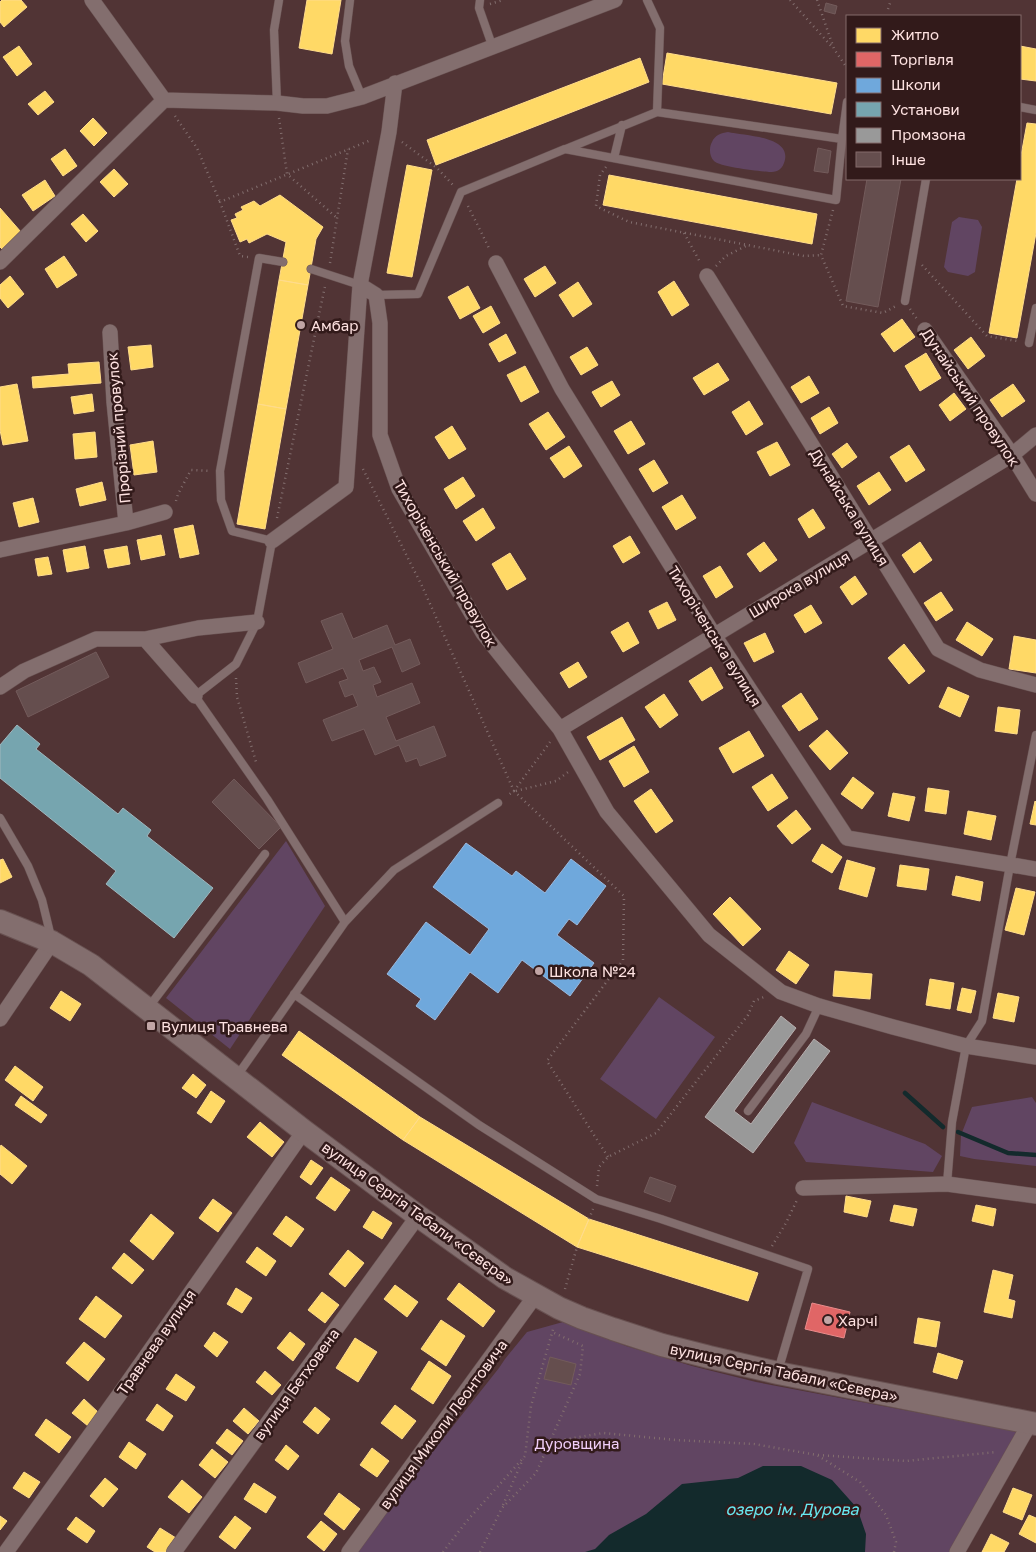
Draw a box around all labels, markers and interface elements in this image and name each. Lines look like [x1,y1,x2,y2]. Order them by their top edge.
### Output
legend [846,15,1021,180]
text: Житло [891,25,939,43]
text: Торгівля [891,50,954,68]
text: Школи [891,75,941,93]
text: Установи [891,100,960,118]
text: Промзона [891,125,966,143]
text: Інше [891,150,926,168]
place label: Амбар [311,316,358,334]
marker: Амбар [295,319,307,331]
street label: Дунайський провулок [918,325,1024,470]
street label: Прорізний провулок [102,351,134,504]
street label: Дунайська вулиця [807,445,893,569]
street label: Тихоріченський провулок [391,476,502,650]
street label: Широка вулиця [745,547,853,621]
street label: Тихоріченська вулиця [664,562,766,710]
place label: Школа №24 [549,962,636,980]
marker: Школа №24 [533,965,545,977]
place label: Вулиця Травнева [161,1017,288,1035]
marker: Вулиця Травнева [145,1020,157,1032]
street label: вулиця Сергія Табали «Сєвєра» [319,1138,517,1288]
street label: Травнева вулиця [113,1286,199,1398]
place label: Харчі [838,1311,878,1329]
marker: Харчі [822,1314,834,1326]
street label: вулиця Бетховена [249,1325,343,1443]
street label: вулиця Миколи Леонтовича [375,1336,511,1512]
street label: вулиця Сергія Табали «Сєвєра» [669,1339,899,1405]
park label: Дуровщина [534,1434,620,1452]
water label: озеро ім. Дурова [725,1499,860,1519]

